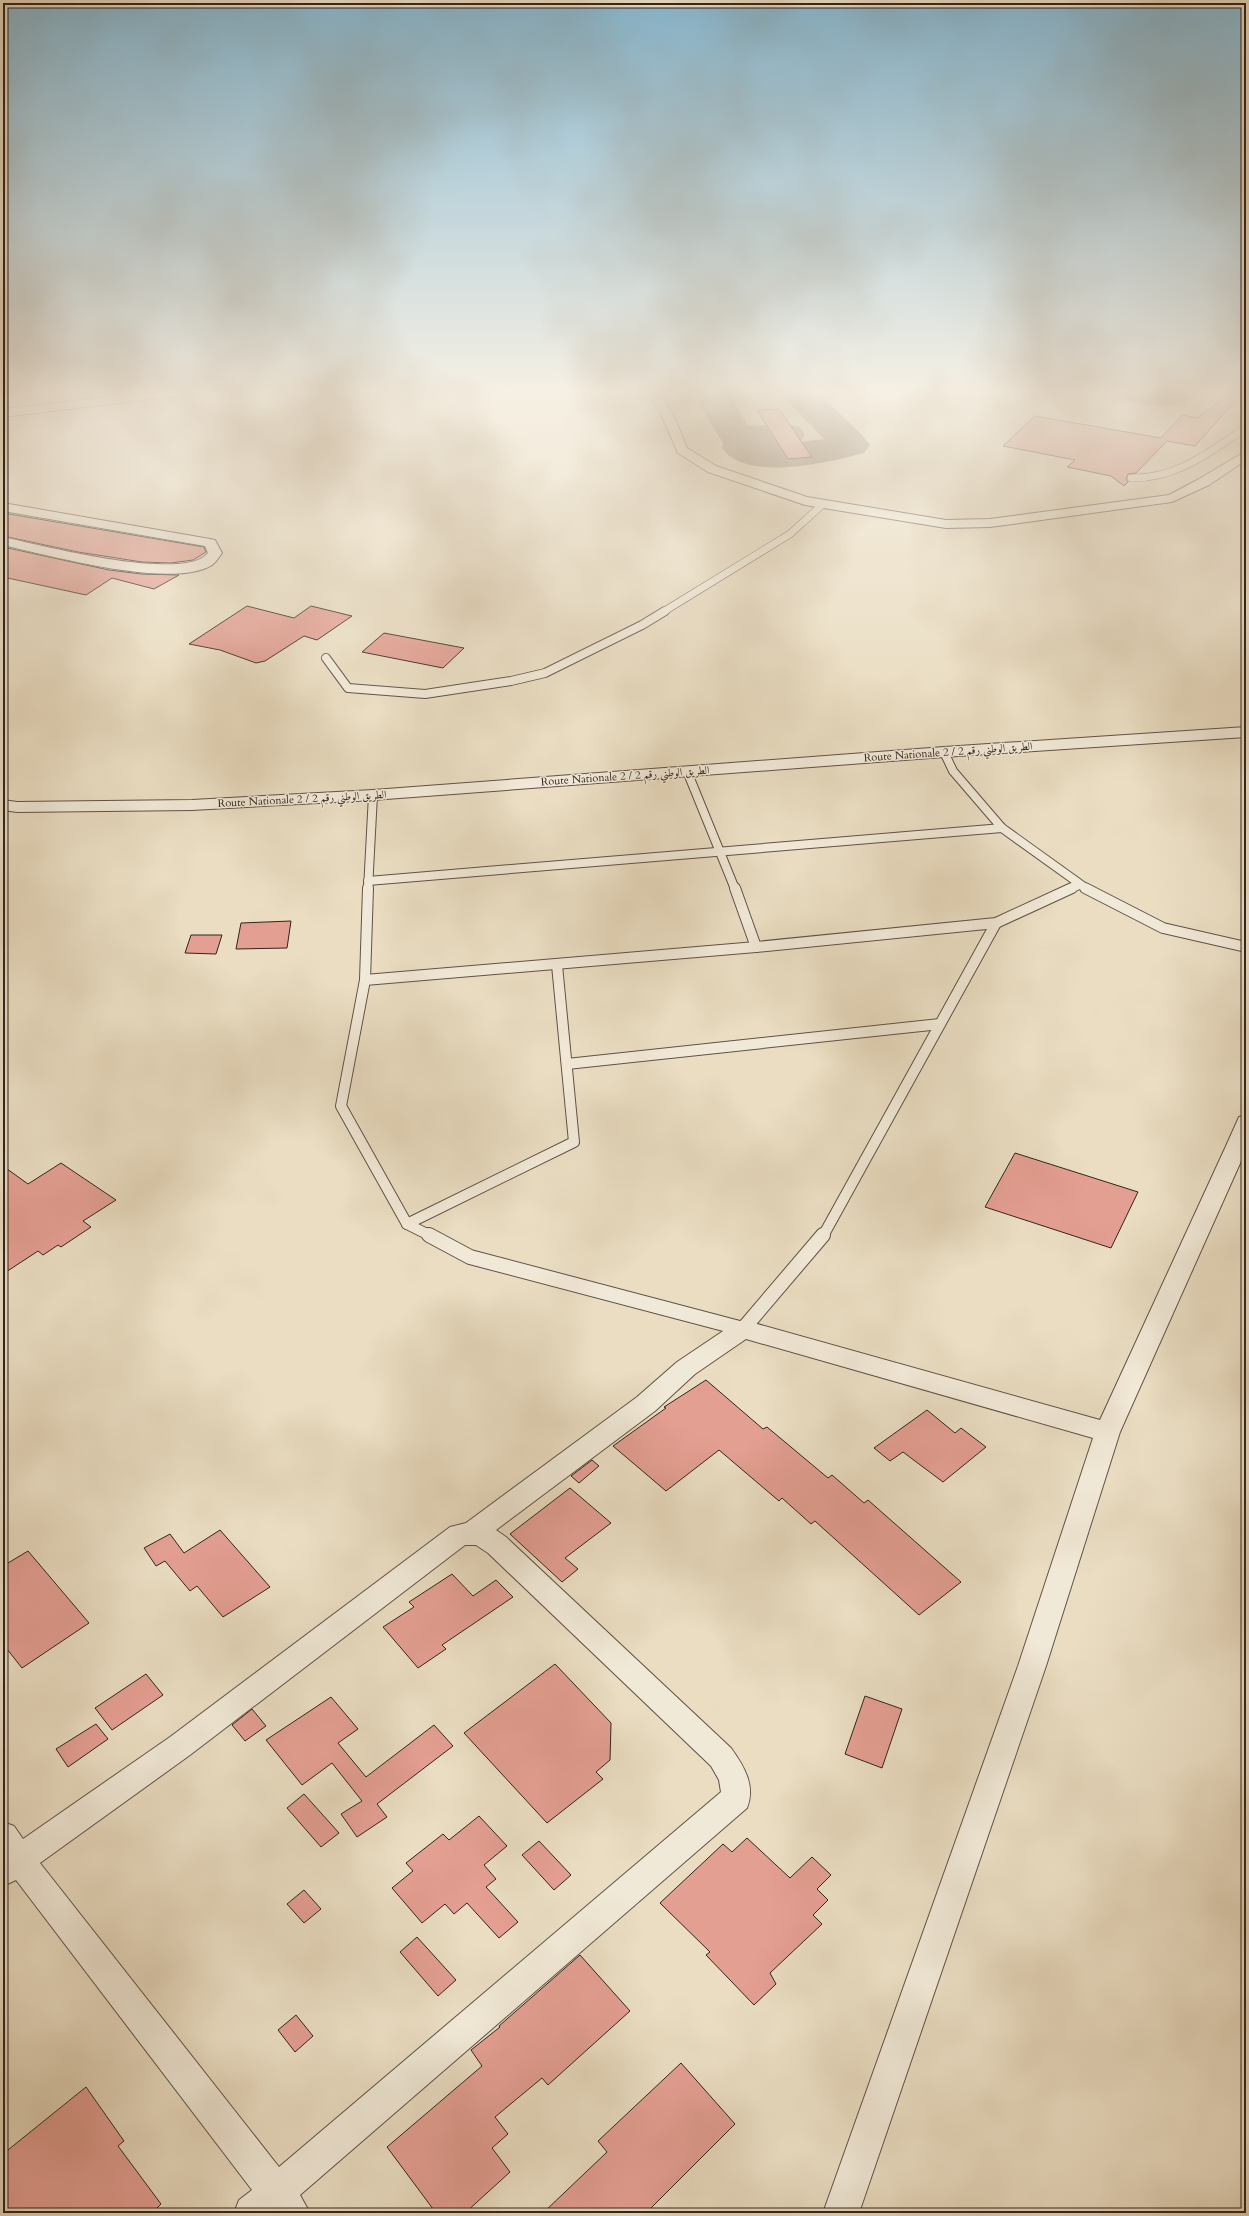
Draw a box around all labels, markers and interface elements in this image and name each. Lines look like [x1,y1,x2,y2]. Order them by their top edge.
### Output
street label: Route Nationale 2 / الطريق الوطني رقم 2 [863,739,1033,768]
street label: Route Nationale 2 / الطريق الوطني رقم 2 [540,763,710,792]
street label: Route Nationale 2 / الطريق الوطني رقم 2 [217,787,387,814]

